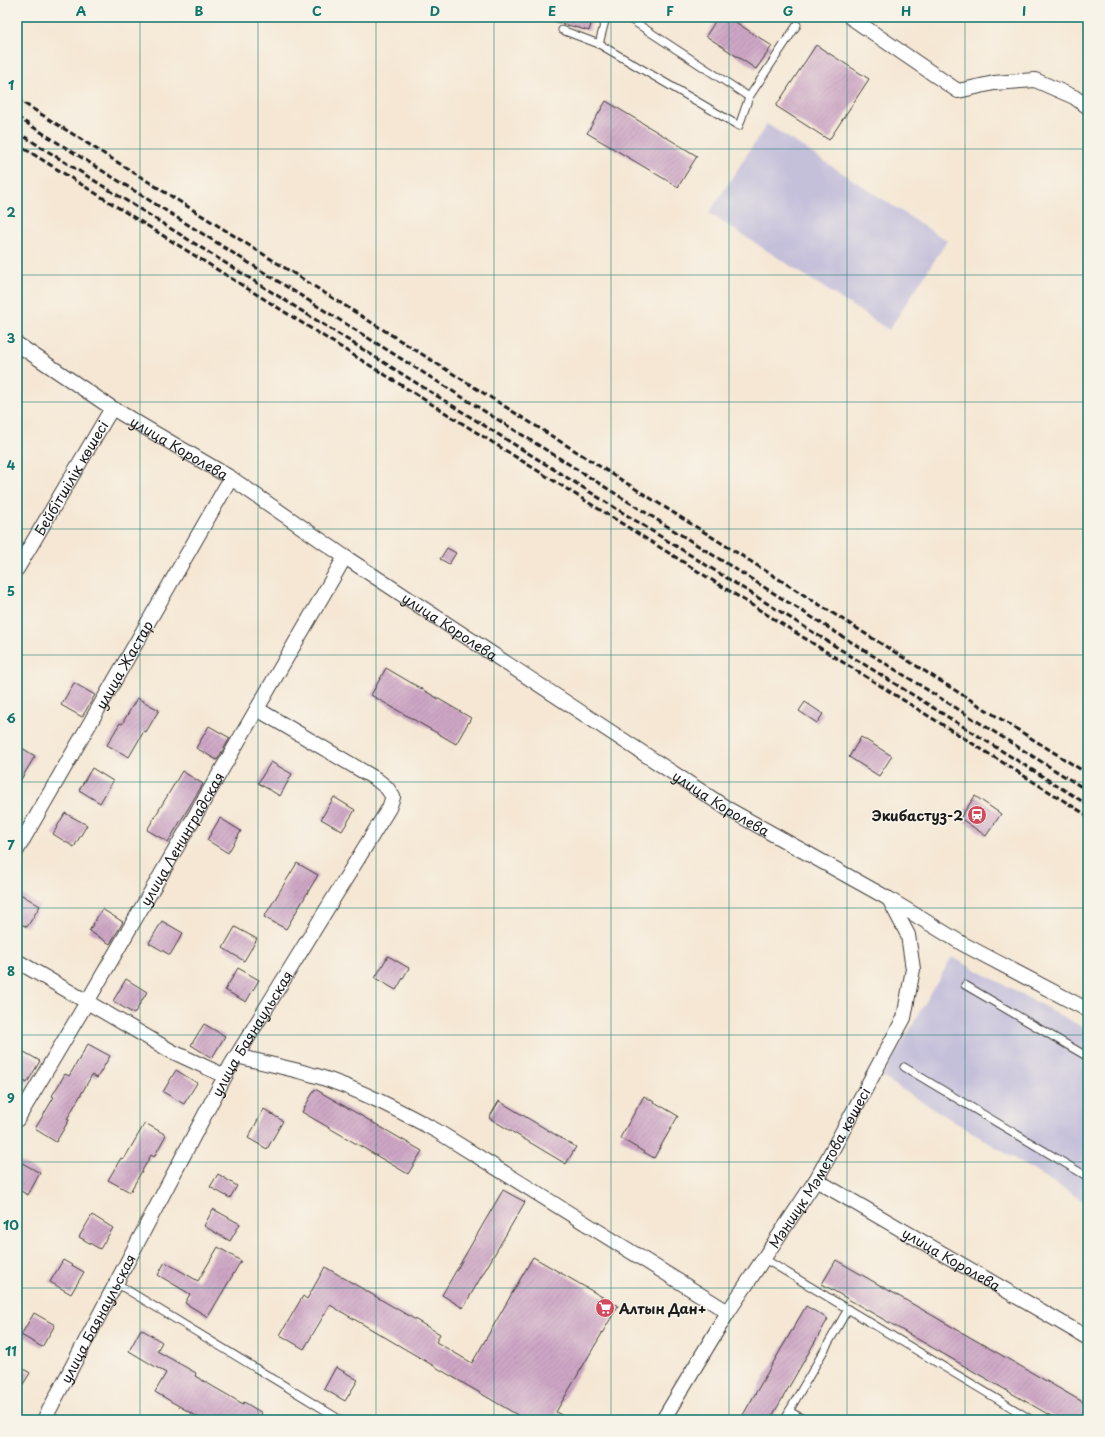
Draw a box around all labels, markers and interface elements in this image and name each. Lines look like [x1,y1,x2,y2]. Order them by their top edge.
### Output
text: A [76,1,86,20]
text: B [195,1,204,20]
text: C [312,1,322,20]
text: D [430,1,440,20]
text: E [548,1,556,20]
text: F [666,1,674,20]
text: G [783,1,793,20]
text: H [901,1,911,20]
text: I [1022,1,1026,20]
text: 1 [8,75,14,94]
text: 2 [6,202,16,221]
text: 3 [7,328,16,347]
street label: улица Королева [127,411,233,485]
street label: Бейбітшілік көшесі [29,416,113,539]
text: 4 [7,455,16,474]
text: 5 [7,581,15,600]
street label: улица Королева [398,587,502,665]
street label: улица Жастар [90,616,158,713]
text: 6 [6,708,16,727]
street label: улица Королева [669,765,774,841]
street label: улица Ленинградская [135,768,229,909]
station icon: Экибастуз-2 [966,804,988,826]
place label: Экибастуз-2 [872,805,963,826]
text: 7 [7,835,15,854]
text: 8 [7,961,15,980]
street label: улица Баянаульская [206,966,297,1100]
street label: Мәншүк Мәметова көшесі [763,1083,875,1252]
text: 9 [7,1088,15,1107]
text: 10 [3,1215,19,1234]
street label: улица Королева [899,1222,1005,1296]
street label: улица Баянаульская [55,1250,140,1387]
supermarket icon: Алтын Дан+ [594,1297,616,1319]
place label: Алтын Дан+ [618,1298,707,1319]
text: 11 [5,1341,17,1360]

